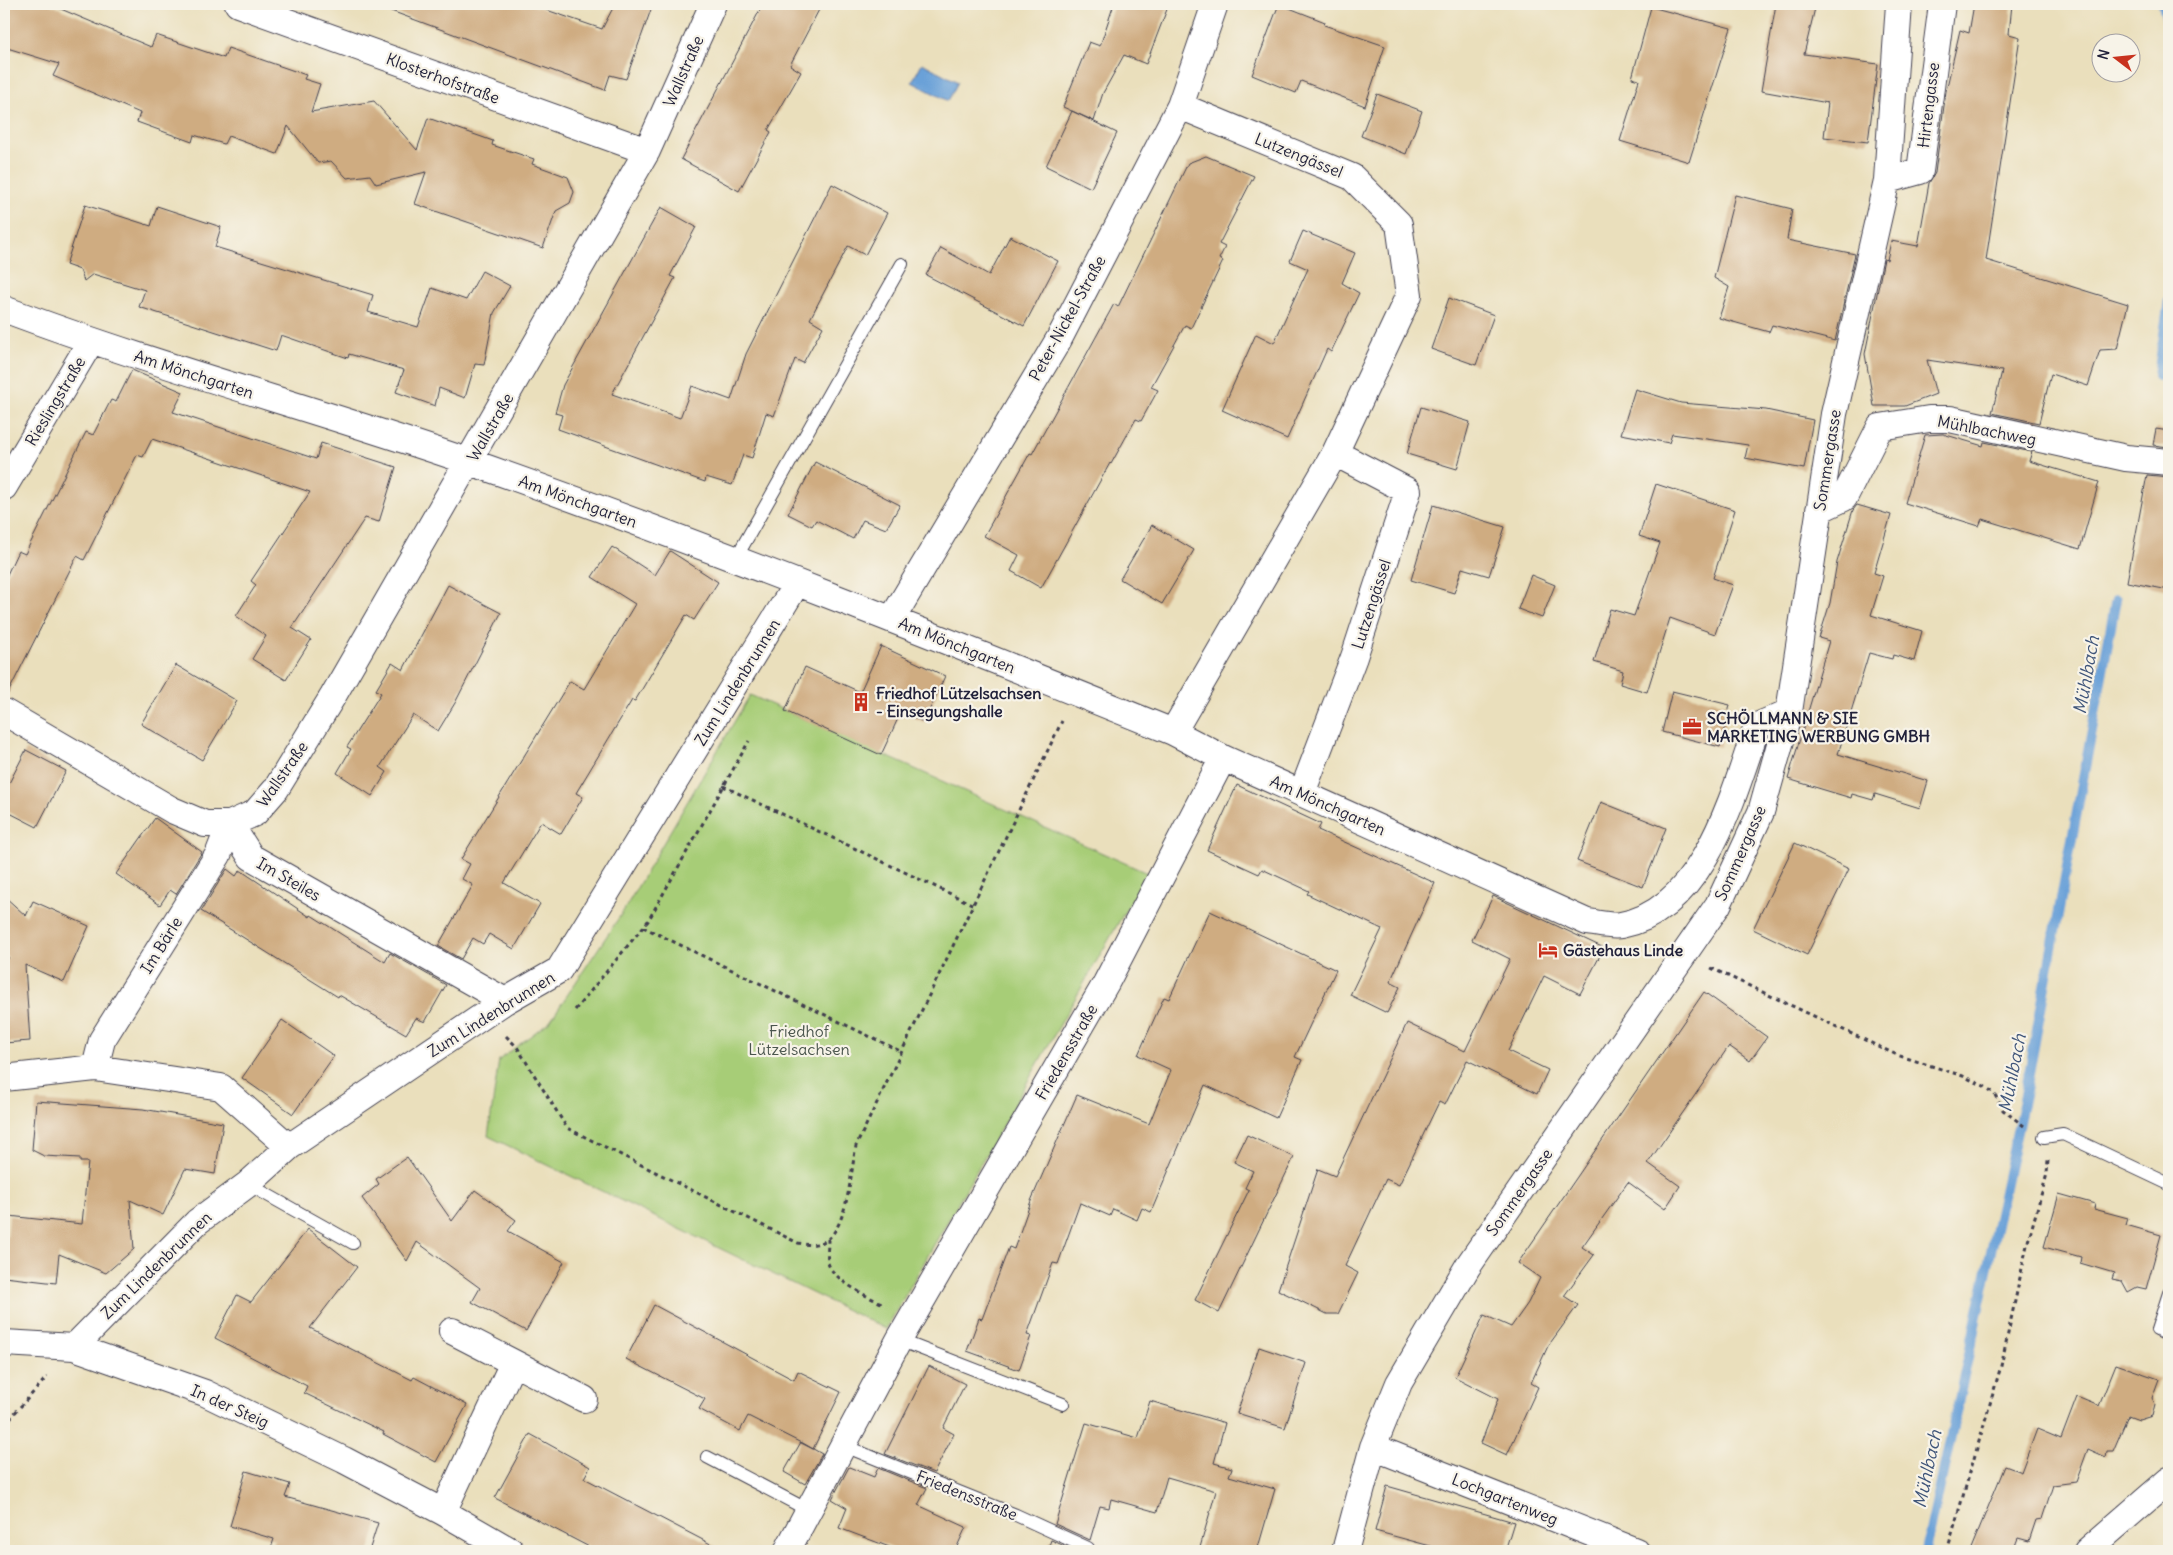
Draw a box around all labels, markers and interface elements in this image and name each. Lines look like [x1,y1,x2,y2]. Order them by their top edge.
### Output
street label: Wallstraße [658,32,708,110]
north arrow [2090,32,2140,82]
text: N [2094,47,2113,62]
street label: Klosterhofstraße [384,48,502,108]
street label: Hirtengasse [1913,61,1943,149]
street label: Lutzengässel [1252,128,1346,182]
street label: Peter-Nickel-Straße [1024,252,1110,384]
street label: Am Mönchgarten [132,345,256,403]
street label: Rieslingstraße [21,353,89,449]
street label: Wallstraße [462,389,518,465]
street label: Sommergasse [1809,408,1845,512]
street label: Mühlbachweg [1936,411,2038,449]
street label: Am Mönchgarten [516,470,640,532]
street label: Lutzengässel [1347,557,1395,651]
street label: Am Mönchgarten [896,612,1018,678]
street label: Zum Lindenbrunnen [690,615,784,749]
water label: Mühlbach [2068,633,2104,716]
place label: Friedhof Lützelsachsen - Einsegungshalle [876,683,1041,722]
building icon: Friedhof Lützelsachsen - Einsegungshalle [850,691,872,713]
place label: SCHÖLLMANN & SIE MARKETING WERBUNG GMBH [1707,708,1930,746]
office icon: SCHÖLLMANN & SIE MARKETING WERBUNG GMBH [1681,716,1703,738]
street label: Wallstraße [252,737,312,811]
street label: Am Mönchgarten [1267,771,1389,839]
street label: Sommergasse [1710,802,1770,904]
street label: Im Steiles [254,853,324,905]
street label: Im Bärle [136,913,186,977]
hotel icon: Gästehaus Linde [1537,939,1559,961]
place label: Gästehaus Linde [1563,940,1683,960]
street label: Zum Lindenbrunnen [424,967,558,1061]
street label: Friedensstraße [1031,1001,1101,1103]
park label: Friedhof Lützelsachsen [748,1021,850,1059]
water label: Mühlbach [1993,1031,2031,1114]
street label: Sommergasse [1482,1144,1556,1240]
street label: Zum Lindenbrunnen [97,1207,215,1323]
street label: In der Steig [188,1380,272,1432]
water label: Mühlbach [1908,1427,1947,1510]
street label: Friedensstraße [914,1466,1020,1524]
street label: Lochgartenweg [1449,1469,1561,1529]

